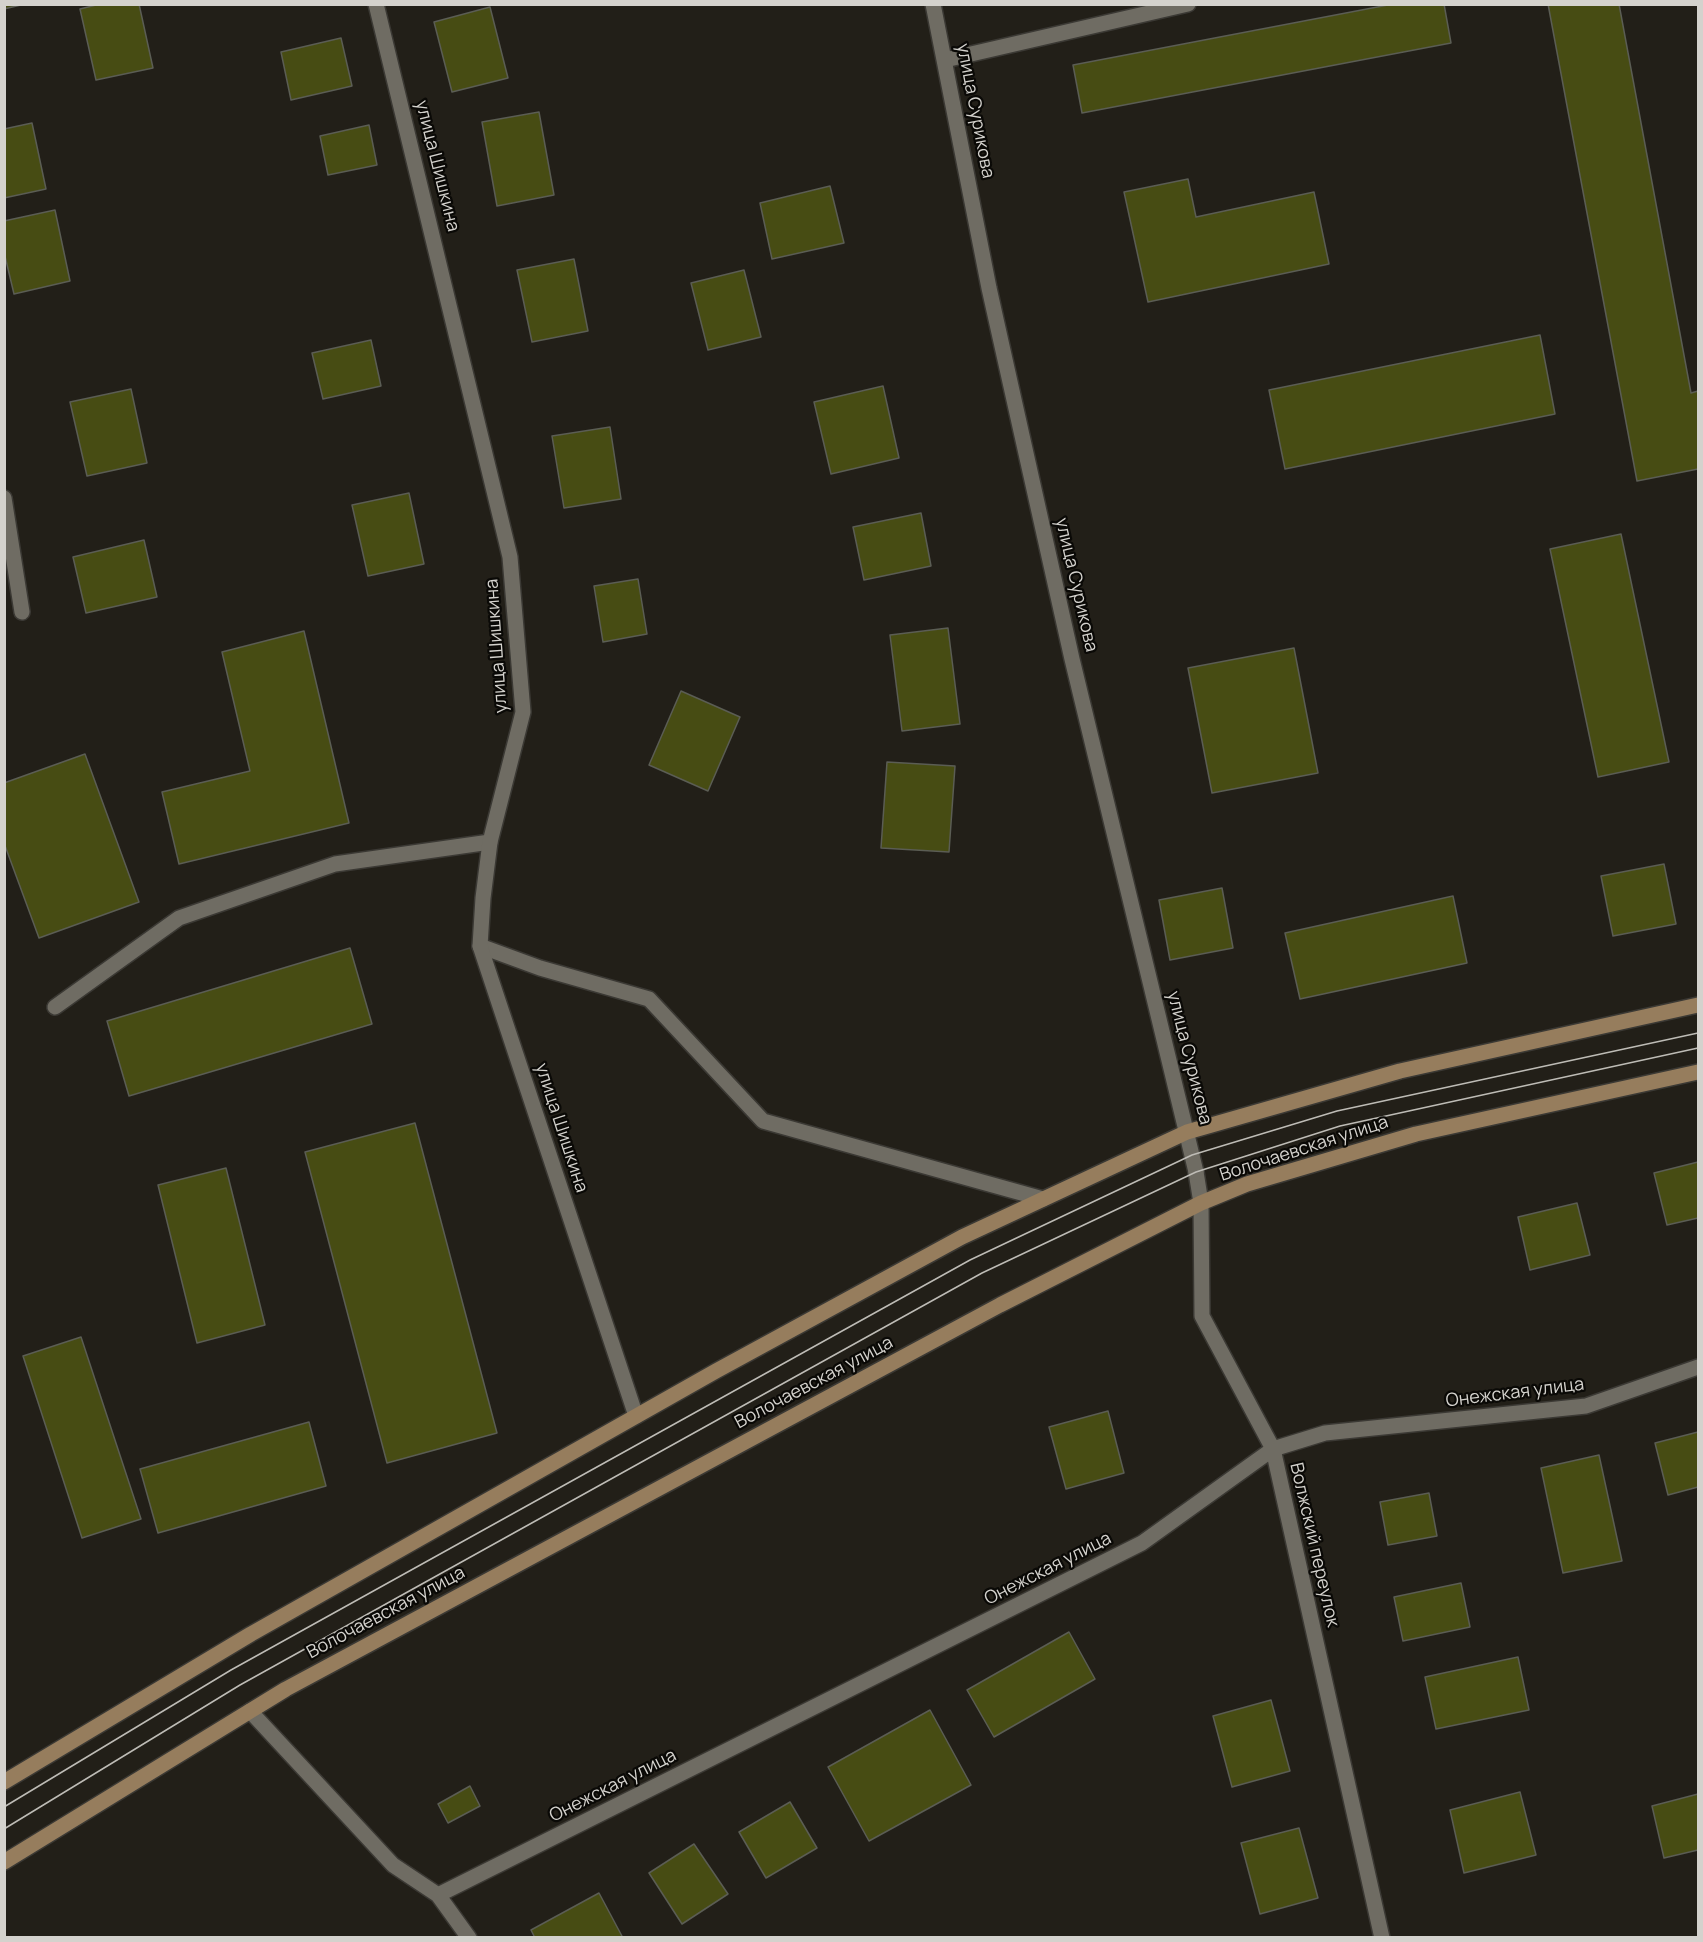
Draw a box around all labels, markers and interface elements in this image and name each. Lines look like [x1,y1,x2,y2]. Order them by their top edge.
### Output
street label: улица Сурикова [951,42,999,180]
street label: улица Шишкина [410,98,464,234]
street label: улица Сурикова [1050,516,1102,654]
street label: улица Шишкина [482,578,512,714]
street label: улица Сурикова [1162,989,1216,1127]
street label: улица Шишкина [530,1061,592,1195]
street label: Волочаевская улица [1217,1112,1391,1186]
street label: Волочаевская улица [731,1332,897,1434]
street label: Онежская улица [1445,1374,1585,1412]
street label: Волжский переулок [1285,1461,1343,1629]
street label: Онежская улица [981,1528,1115,1610]
street label: Волочаевская улица [303,1562,469,1664]
street label: Онежская улица [546,1745,680,1827]

